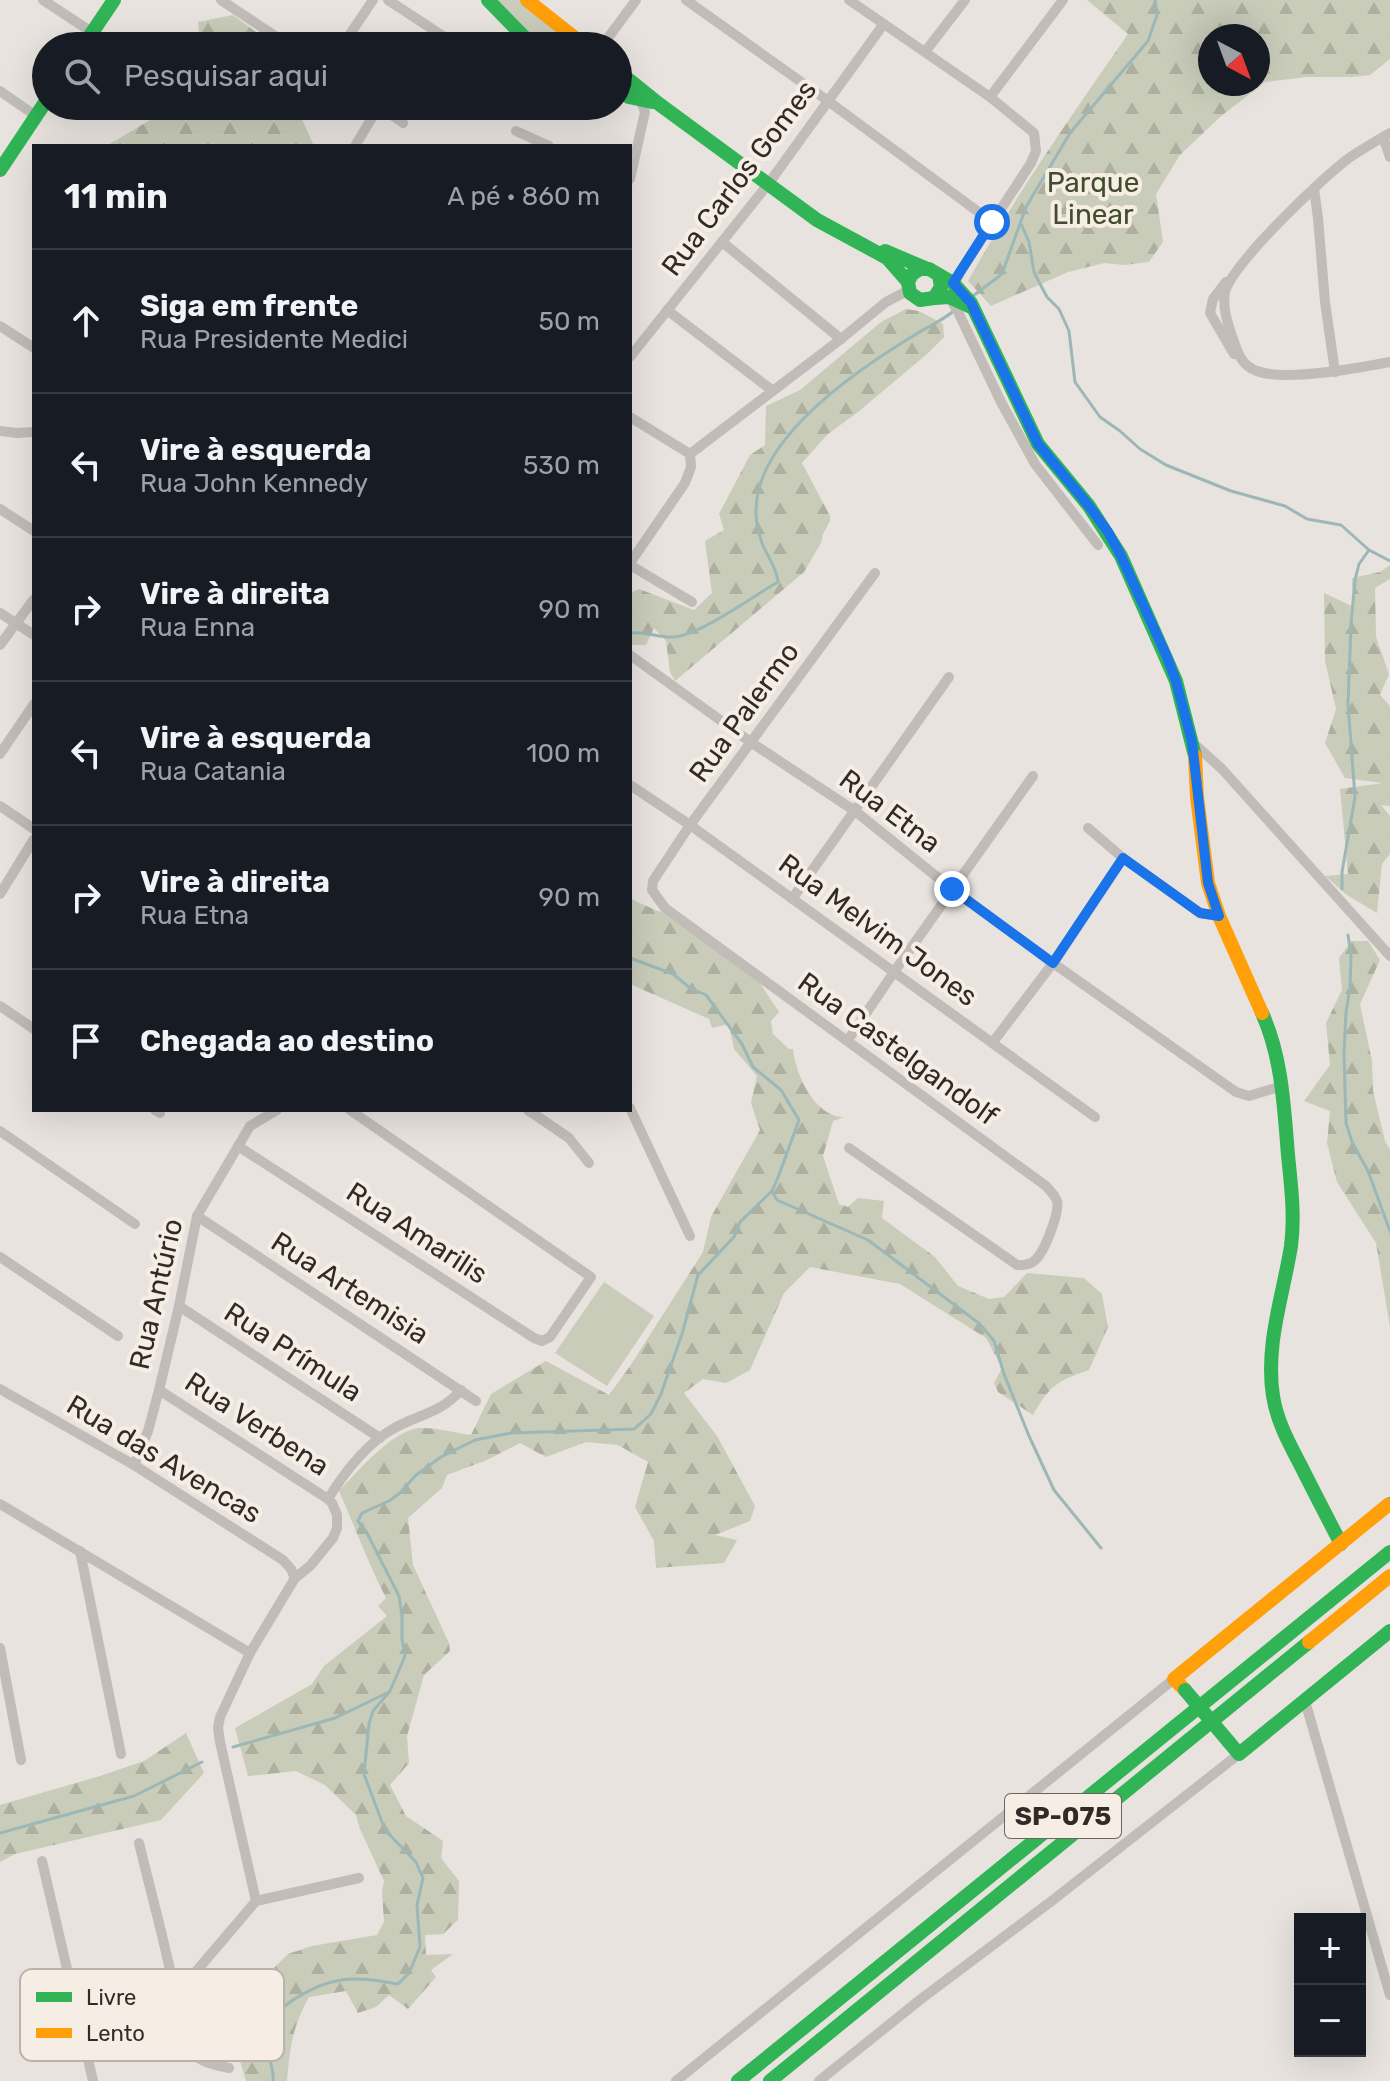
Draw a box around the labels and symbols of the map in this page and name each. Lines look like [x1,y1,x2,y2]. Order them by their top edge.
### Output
north arrow [1198,24,1270,96]
street label: Rua Carlos Gomes [655,74,823,282]
park label: Parque Linear [1047,166,1139,231]
route start [974,204,1010,240]
street label: Rua Palermo [682,636,806,788]
street label: Rua Etna [833,762,947,860]
street label: Rua Melvim Jones [772,847,984,1013]
route end [934,871,970,907]
street label: Rua Castelgandolf [792,965,1004,1133]
street label: Rua Amarilis [340,1175,494,1291]
street label: Rua Antúrio [123,1215,189,1373]
street label: Rua Artemisia [265,1225,435,1351]
street label: Rua Prímula [218,1295,368,1409]
street label: Rua Verbena [179,1365,335,1483]
street label: Rua das Avencas [61,1388,267,1530]
road number: SP-075 [1005,1794,1121,1838]
legend [20,1969,284,2061]
text: Livre [86,1984,136,2011]
text: Lento [86,2020,145,2047]

